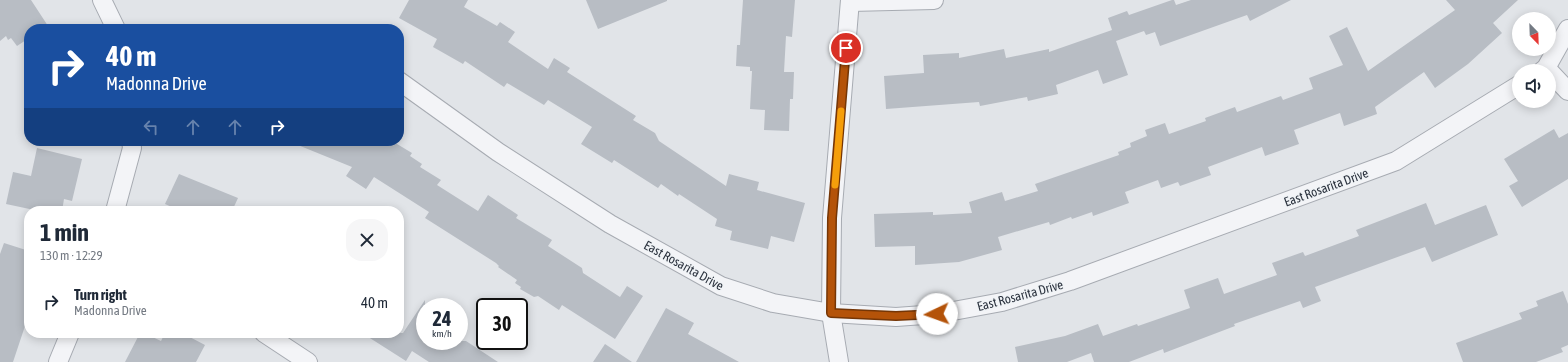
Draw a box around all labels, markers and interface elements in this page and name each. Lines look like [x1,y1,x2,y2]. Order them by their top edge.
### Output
north arrow [1512,12,1556,56]
map controls [1512,12,1556,108]
pin [829,31,863,65]
icon: arrive [835,37,857,59]
icon: right [40,40,92,92]
text: 40 m [106,40,156,72]
button: sound [1512,64,1556,108]
text: Madonna Drive [106,73,207,94]
icon: left [140,116,162,138]
icon: ahead [182,116,204,138]
icon: ahead [224,116,246,138]
icon: right [266,116,288,138]
street label: East Rosarita Drive [1282,165,1370,210]
text: 1 min [40,219,89,246]
button: close [346,219,388,261]
street label: East Rosarita Drive [641,237,726,294]
text: 130 m · 12:29 [40,248,103,263]
street label: East Rosarita Drive [975,277,1065,314]
text: Turn right [74,286,127,303]
icon: right [40,291,62,313]
position arrow [916,293,958,335]
text: 40 m [361,294,388,311]
speed limit sign: 30 [476,298,528,350]
text: Madonna Drive [74,303,147,318]
text: 24 [433,307,451,330]
text: km/h [432,328,452,339]

